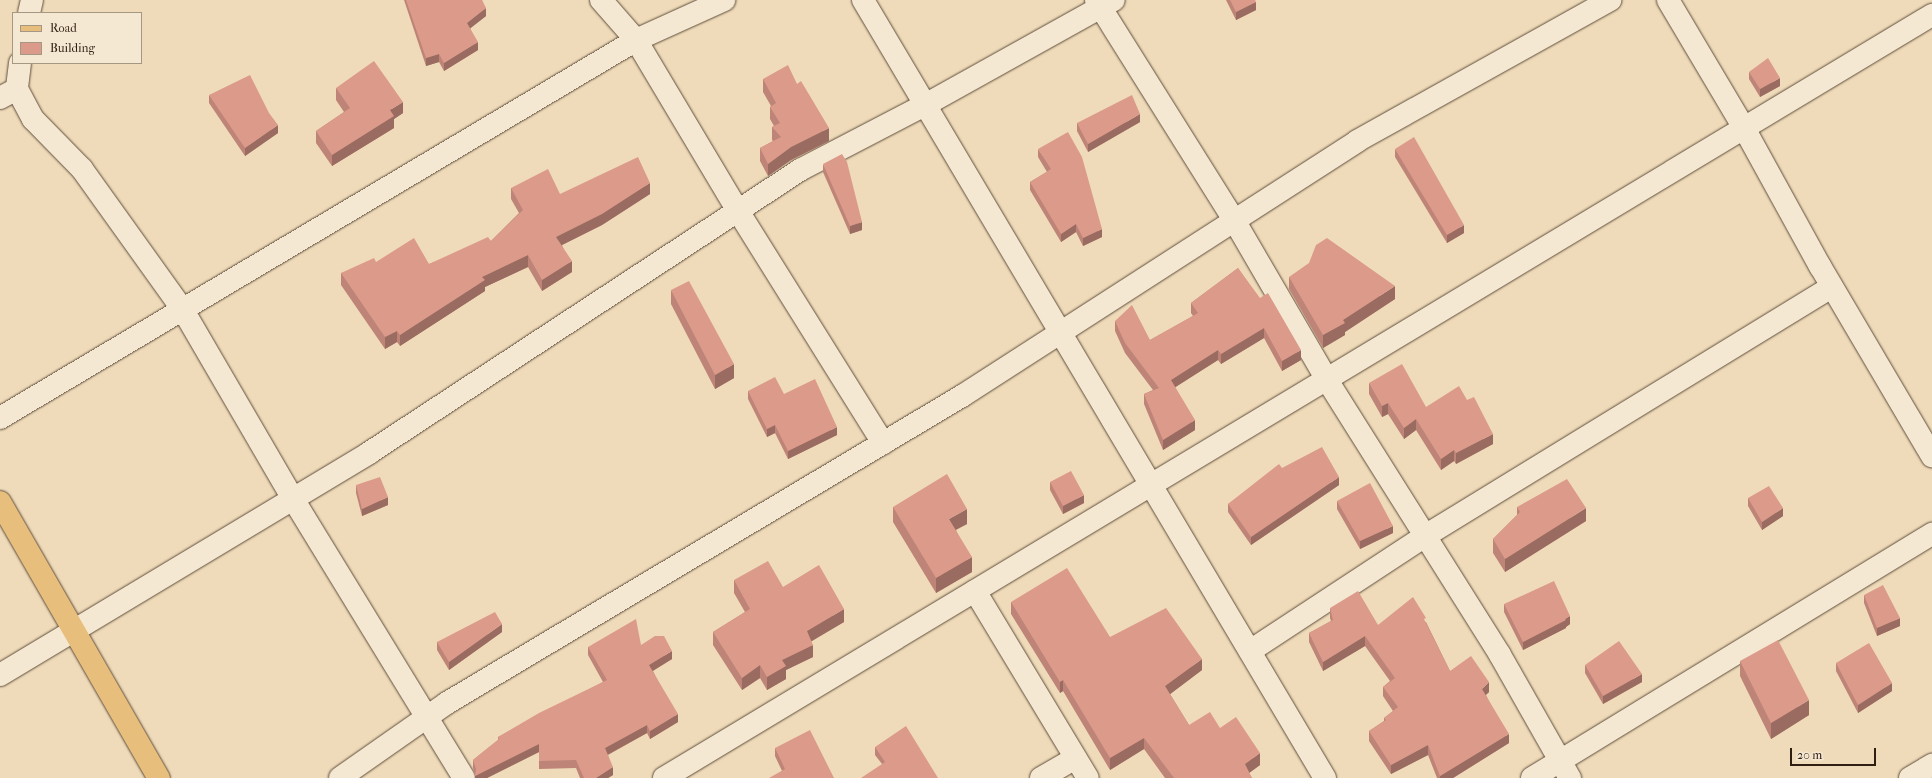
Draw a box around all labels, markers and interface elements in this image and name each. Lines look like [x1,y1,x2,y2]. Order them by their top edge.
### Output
legend [12,12,142,64]
text: Road [50,21,77,35]
text: Building [50,41,95,55]
scale bar [1792,740,1878,766]
text: 20 m [1797,748,1822,762]

